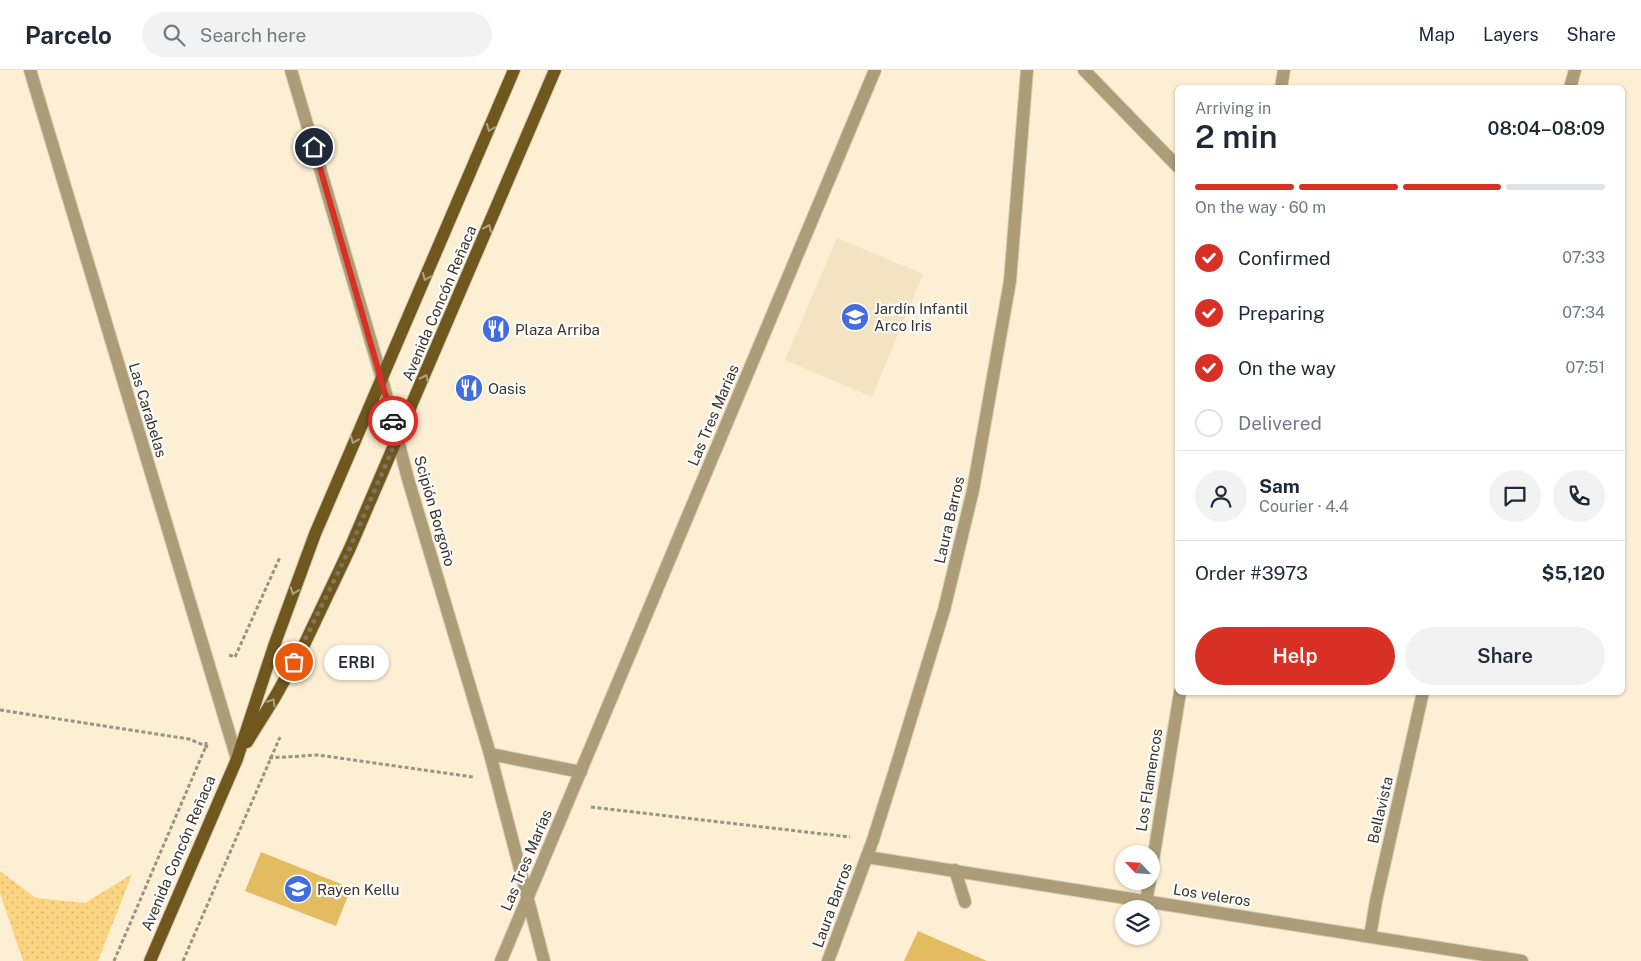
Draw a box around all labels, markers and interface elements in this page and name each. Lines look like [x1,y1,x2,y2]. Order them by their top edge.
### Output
search box [142,12,492,57]
text: Parcelo [25,21,112,49]
icon: search [160,21,188,49]
text: Search here [200,24,306,46]
text: Map [1419,24,1455,45]
text: Layers [1483,24,1539,45]
text: Share [1567,24,1616,45]
text: Arriving in [1195,99,1271,118]
text: 08:04–08:09 [1488,117,1605,139]
text: 2 min [1195,118,1278,155]
one-way arrow [485,123,496,132]
pin [293,126,335,168]
icon: home [300,133,328,161]
text: On the way · 60 m [1195,198,1326,217]
street label: Avenida Concón Reñaca [399,223,479,383]
one-way arrow [482,224,493,233]
icon: check [1195,244,1223,272]
text: Confirmed [1238,247,1331,269]
text: 07:33 [1562,248,1605,267]
one-way arrow [421,272,432,281]
icon: check [1195,299,1223,327]
place label: Jardín Infantil Arco Iris [874,300,968,334]
school or university icon: Jardín Infantil Arco Iris [840,302,870,332]
text: Preparing [1238,302,1325,324]
text: 07:34 [1562,303,1605,322]
restaurant icon: Plaza Arriba [481,314,511,344]
place label: Plaza Arriba [515,321,600,338]
icon: check [1195,354,1223,382]
text: On the way [1238,357,1336,379]
text: 07:51 [1566,358,1605,377]
street label: Las Carabelas [126,361,170,459]
street label: Las Tres Marías [684,362,742,468]
restaurant icon: Oasis [454,373,484,403]
one-way arrow [418,374,429,383]
place label: Oasis [488,380,526,397]
courier [368,396,418,446]
icon: car [379,407,407,435]
text: Delivered [1238,412,1322,434]
one-way arrow [350,435,361,444]
street label: Scipión Borgoño [411,454,459,568]
button: person [1195,470,1247,522]
button: chat [1489,470,1541,522]
button: phone [1553,470,1605,522]
street label: Laura Barros [931,475,967,565]
text: Sam [1259,475,1300,497]
text: Courier · 4.4 [1259,497,1349,516]
text: Order #3973 [1195,562,1308,584]
text: $5,120 [1542,562,1605,584]
one-way arrow [290,586,300,594]
button: Help [1195,627,1395,685]
button: Share [1405,627,1605,685]
pin [273,641,315,683]
callout: ERBI [324,644,389,680]
icon: bag [280,648,308,676]
text: ERBI [338,653,375,672]
one-way arrow [265,699,275,708]
street label: Los Flamencos [1132,727,1166,833]
street label: Avenida Concón Reñaca [138,773,218,933]
street label: Bellavista [1364,775,1396,845]
street label: Las Tres Marías [497,807,555,913]
north arrow [1115,845,1160,890]
map controls [1115,845,1160,945]
street label: Laura Barros [809,860,855,950]
school or university icon: Rayen Kellu [283,874,313,904]
street label: Los veleros [1172,880,1252,910]
place label: Rayen Kellu [317,881,399,898]
button: layers [1115,900,1160,945]

